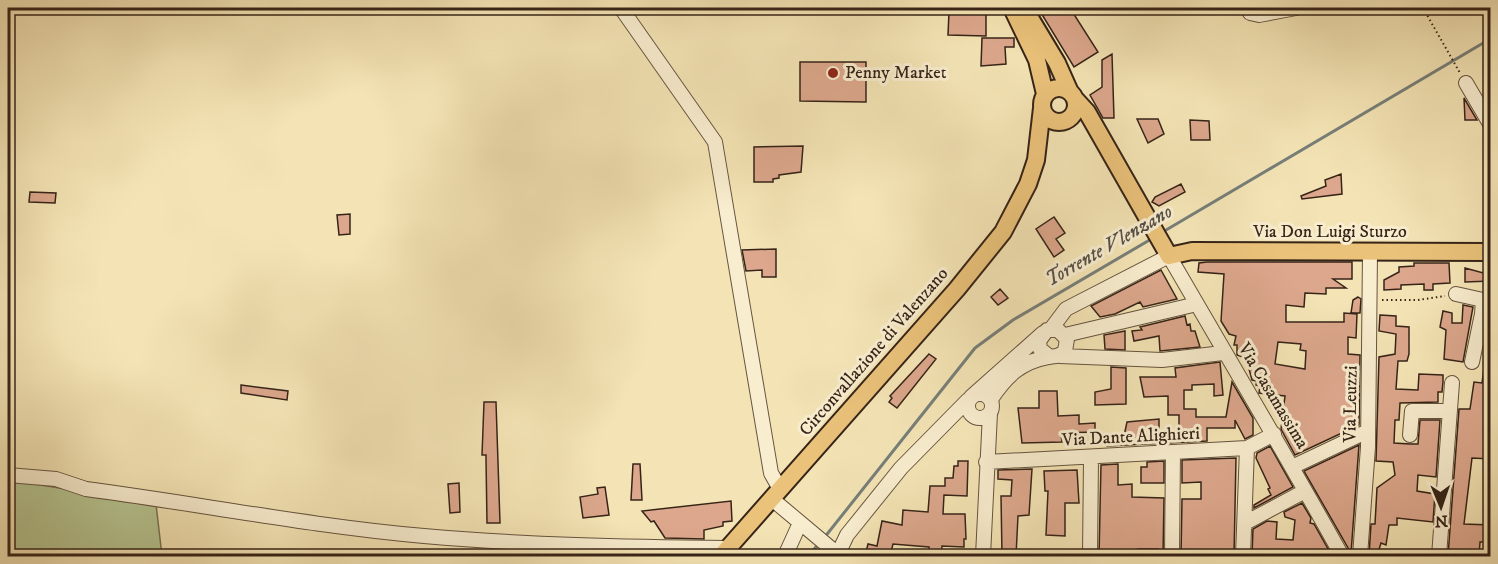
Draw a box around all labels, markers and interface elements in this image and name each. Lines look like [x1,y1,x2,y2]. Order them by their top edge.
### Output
place label: Penny Market [845,62,947,84]
marker: Penny Market [826,66,840,80]
water label: Torrente Vlenzano [1041,199,1177,293]
street label: Via Don Luigi Sturzo [1252,221,1407,243]
street label: Circonvallazione di Valenzano [795,263,953,441]
street label: Via Casamassima [1232,338,1313,453]
street label: Via Leuzzi [1339,365,1363,444]
street label: Via Dante Alighieri [1061,422,1200,452]
north arrow [1411,477,1471,537]
text: N [1435,511,1448,531]

